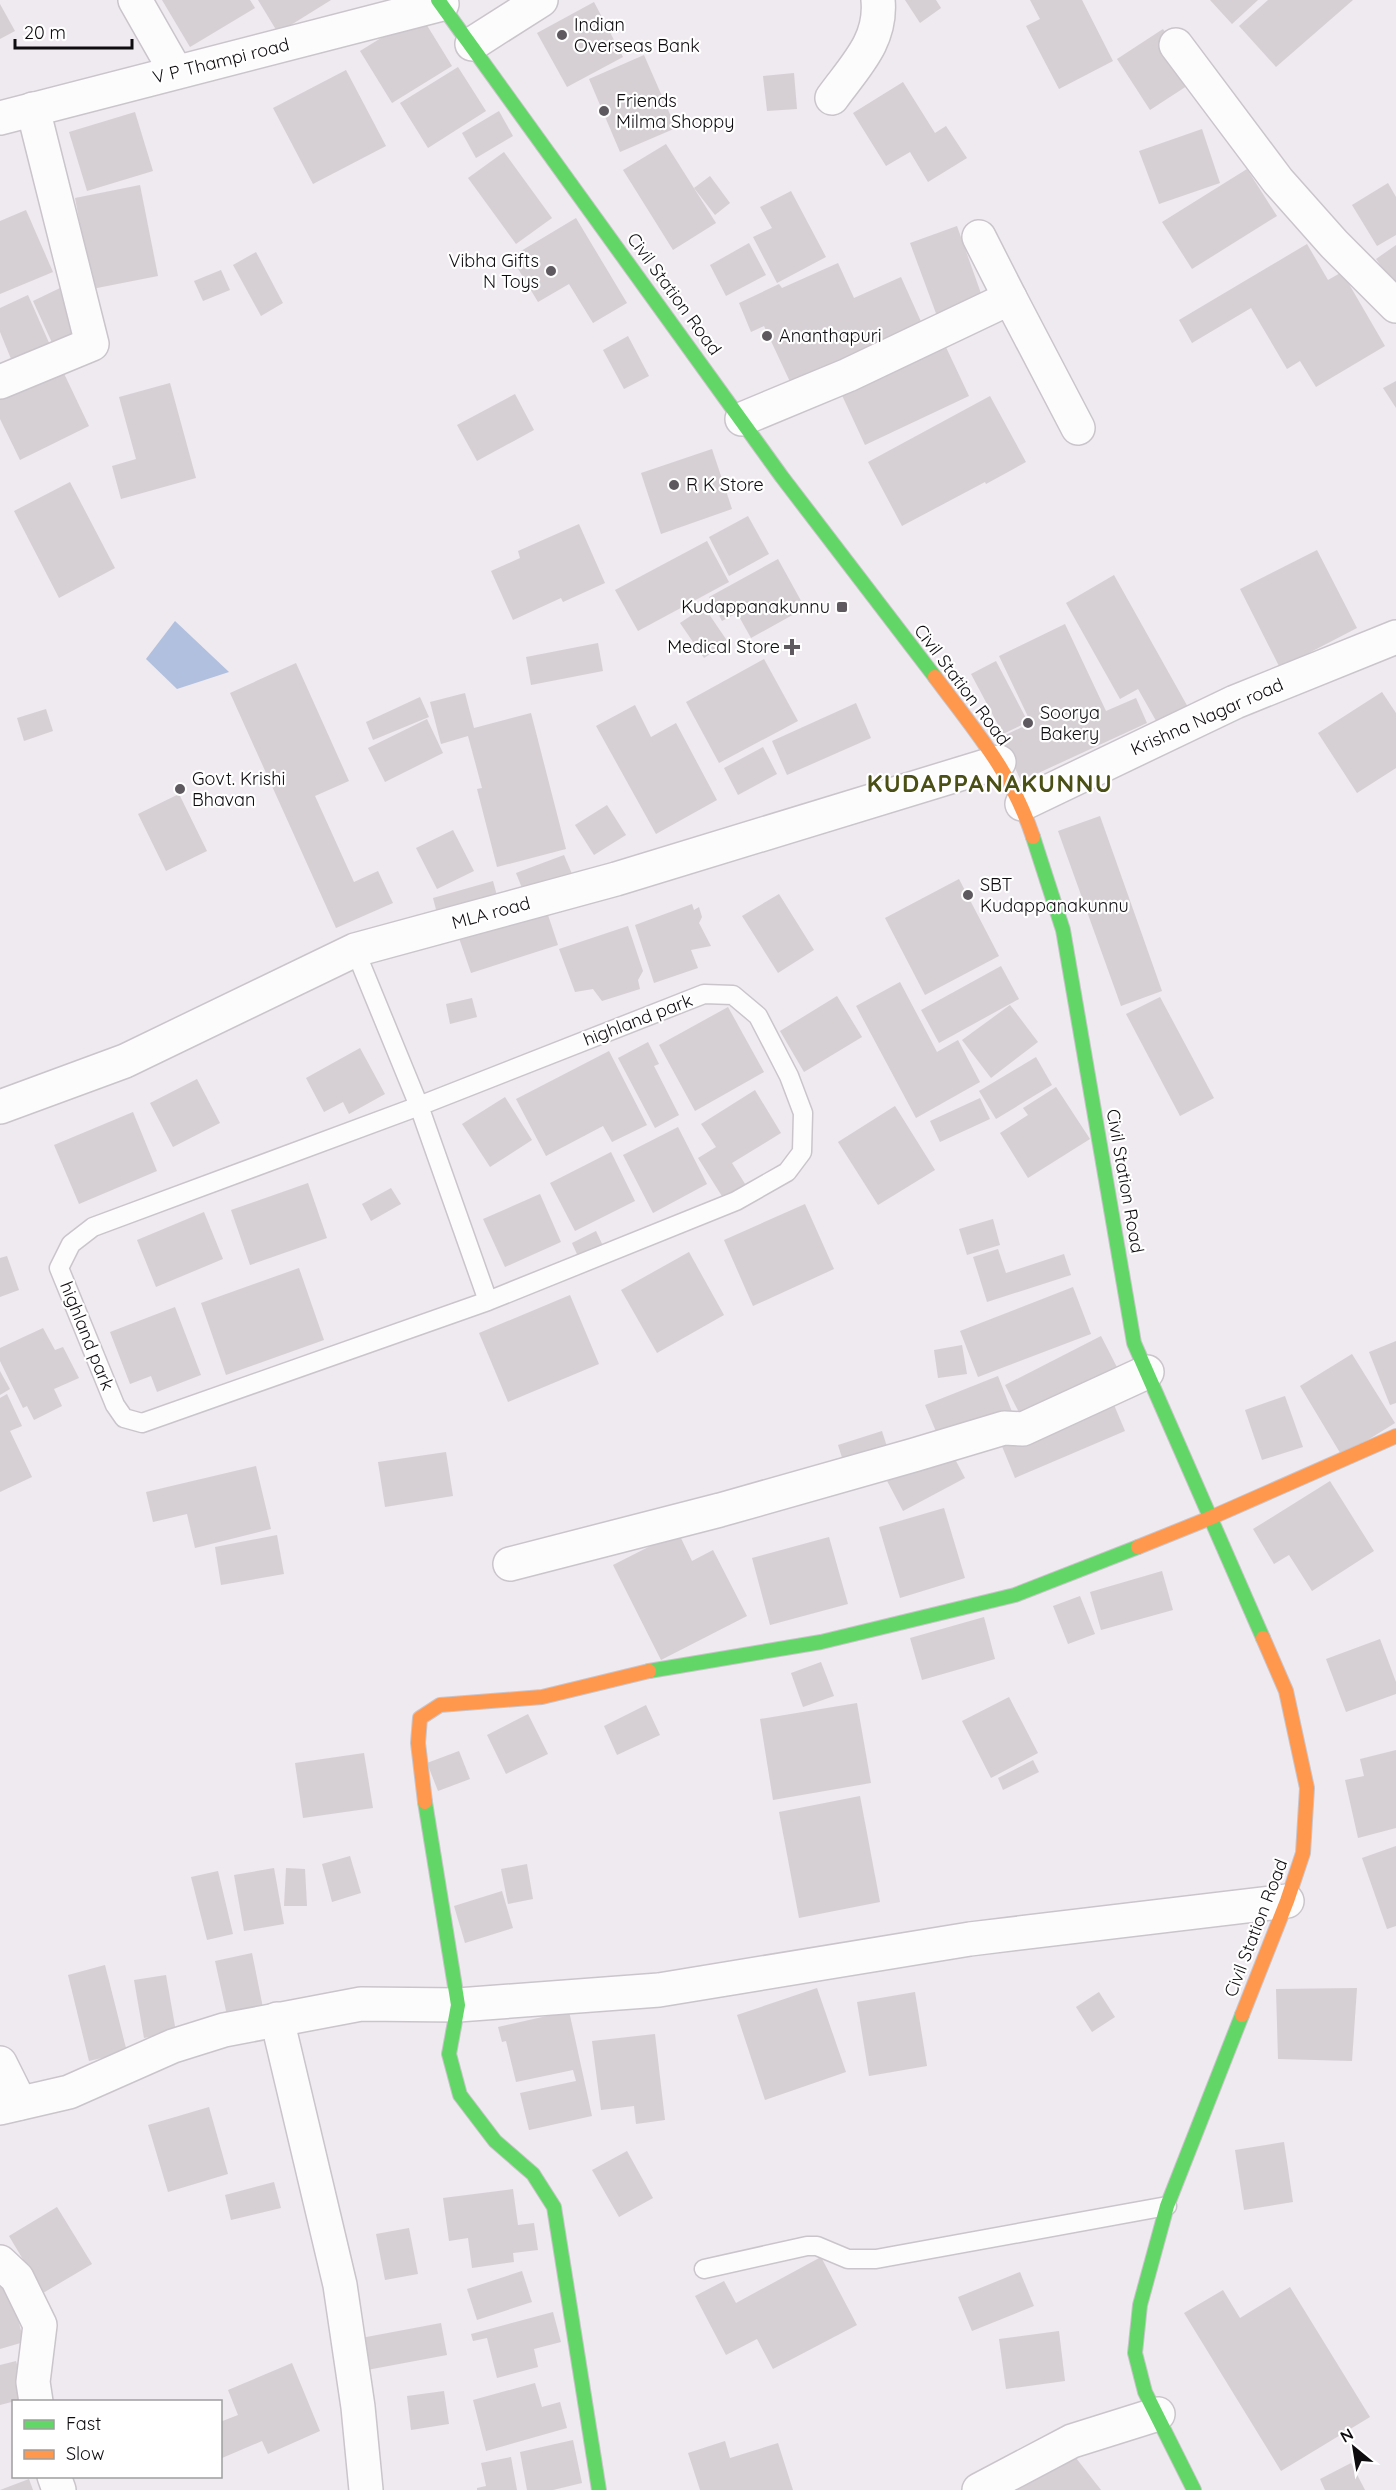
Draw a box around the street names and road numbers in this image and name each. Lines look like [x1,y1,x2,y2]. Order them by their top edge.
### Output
street label: V P Thampi road [150,32,292,89]
street label: Civil Station Road [622,228,727,360]
street label: Civil Station Road [909,619,1016,750]
street label: Krishna Nagar road [1127,673,1287,761]
street label: MLA road [449,891,533,934]
street label: highland park [580,988,696,1051]
street label: Civil Station Road [1101,1107,1149,1255]
street label: highland park [55,1278,120,1394]
street label: Civil Station Road [1219,1856,1292,2000]

